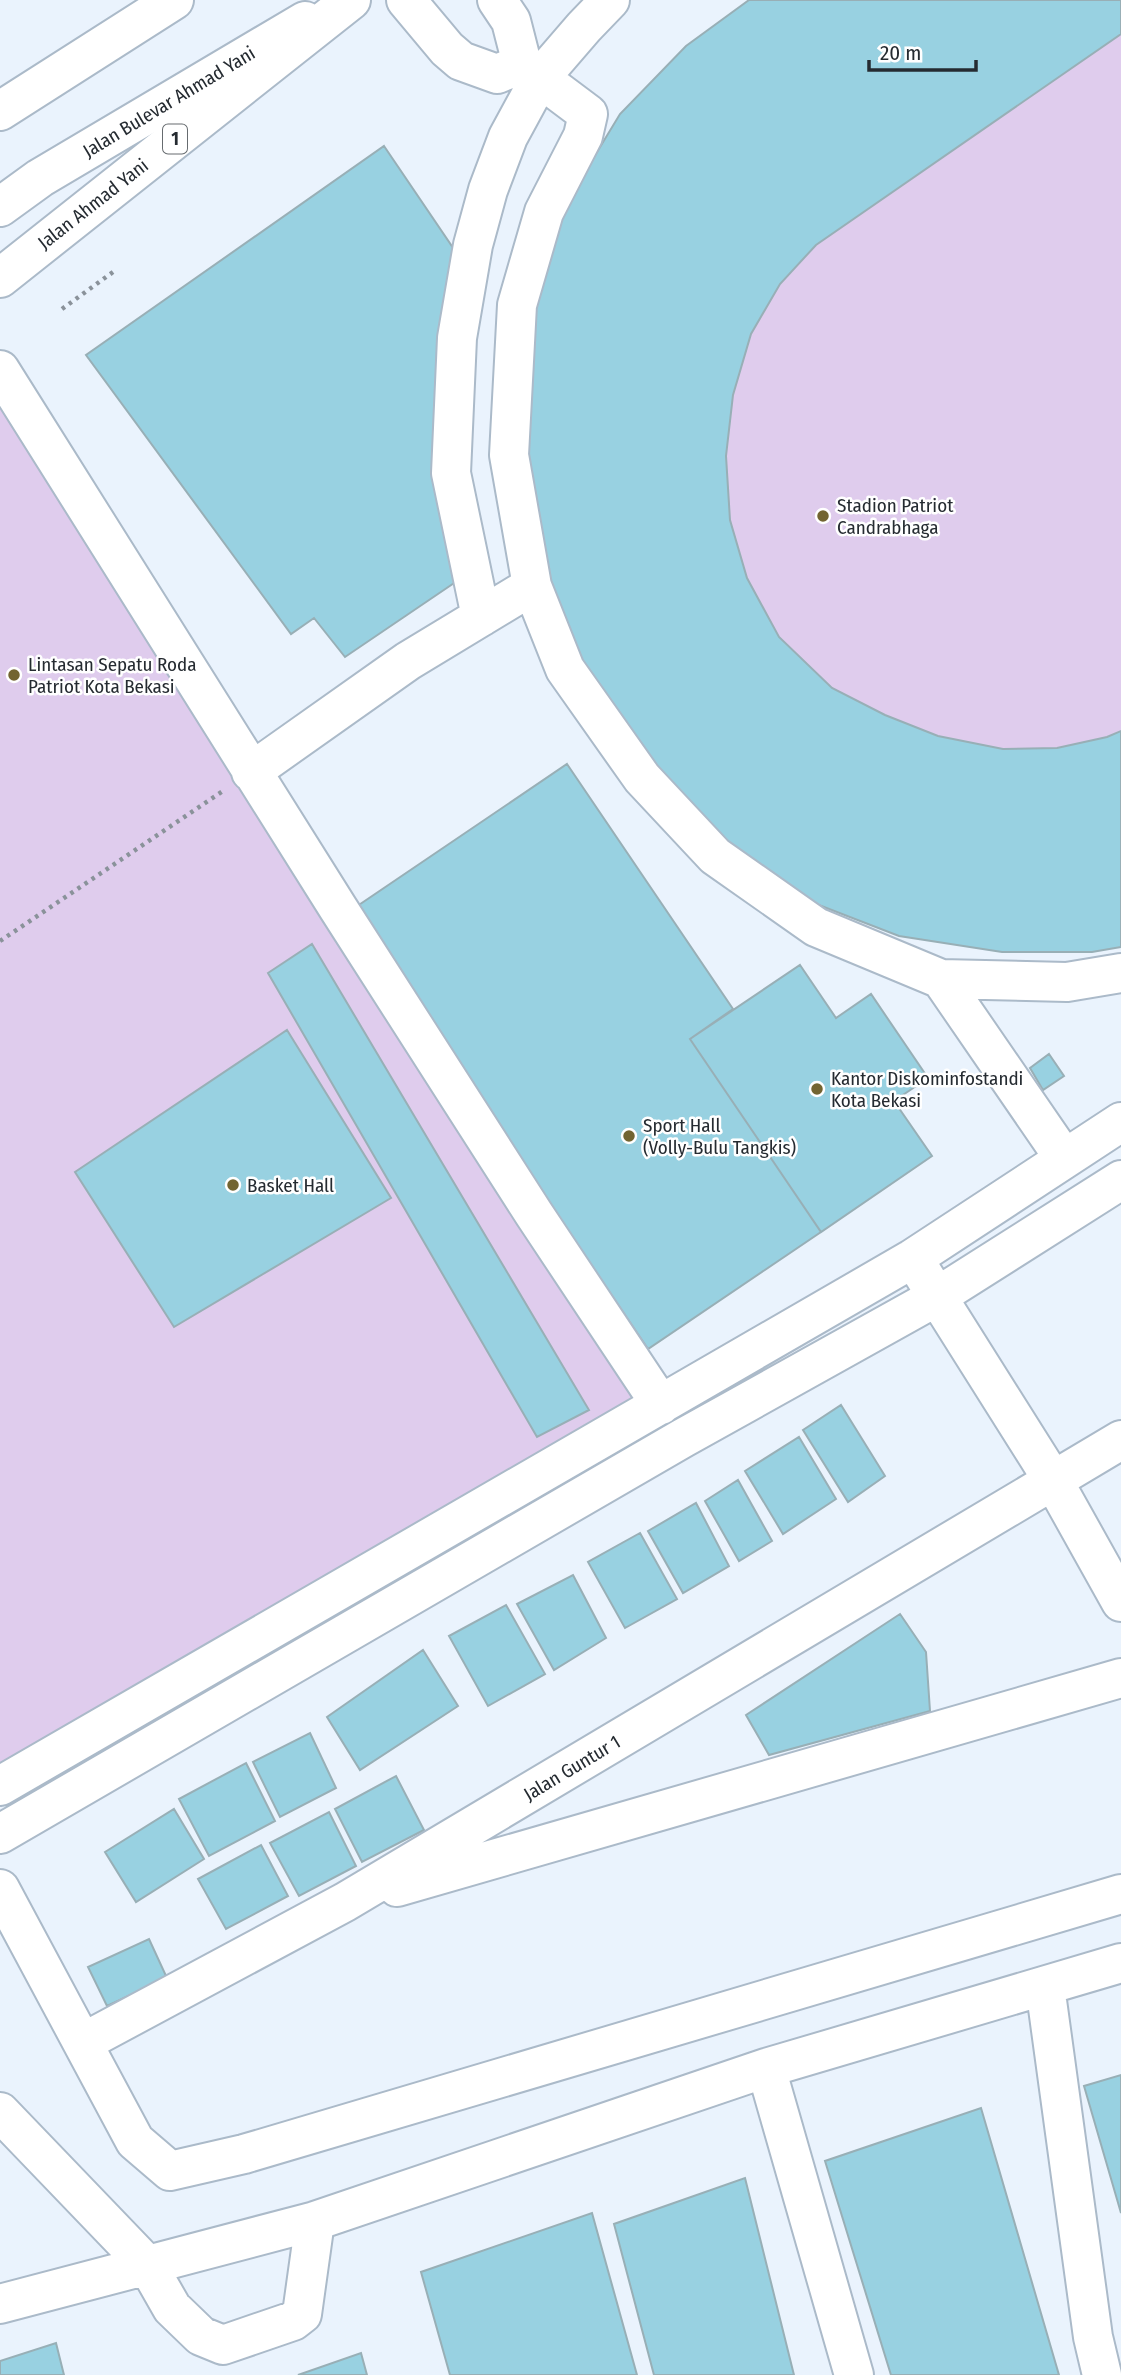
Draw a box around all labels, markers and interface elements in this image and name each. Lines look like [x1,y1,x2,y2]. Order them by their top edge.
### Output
scale bar [869,28,976,72]
text: 20 m [880,40,921,66]
street label: Jalan Bulevar Ahmad Yani [79,41,259,163]
road number: 1 [163,124,187,154]
street label: Jalan Ahmad Yani [33,154,153,254]
place label: Stadion Patriot Candrabhaga [837,494,954,539]
marker: Stadion Patriot Candrabhaga [815,508,831,524]
place label: Lintasan Sepatu Roda Patriot Kota Bekasi [28,653,196,698]
marker: Lintasan Sepatu Roda Patriot Kota Bekasi [6,667,22,683]
place label: Kantor Diskominfostandi Kota Bekasi [831,1067,1023,1112]
marker: Kantor Diskominfostandi Kota Bekasi [809,1081,825,1097]
place label: Sport Hall (Volly-Bulu Tangkis) [643,1114,796,1159]
marker: Sport Hall (Volly-Bulu Tangkis) [621,1128,637,1144]
place label: Basket Hall [247,1174,334,1197]
marker: Basket Hall [225,1177,241,1193]
street label: Jalan Guntur 1 [520,1730,624,1806]

